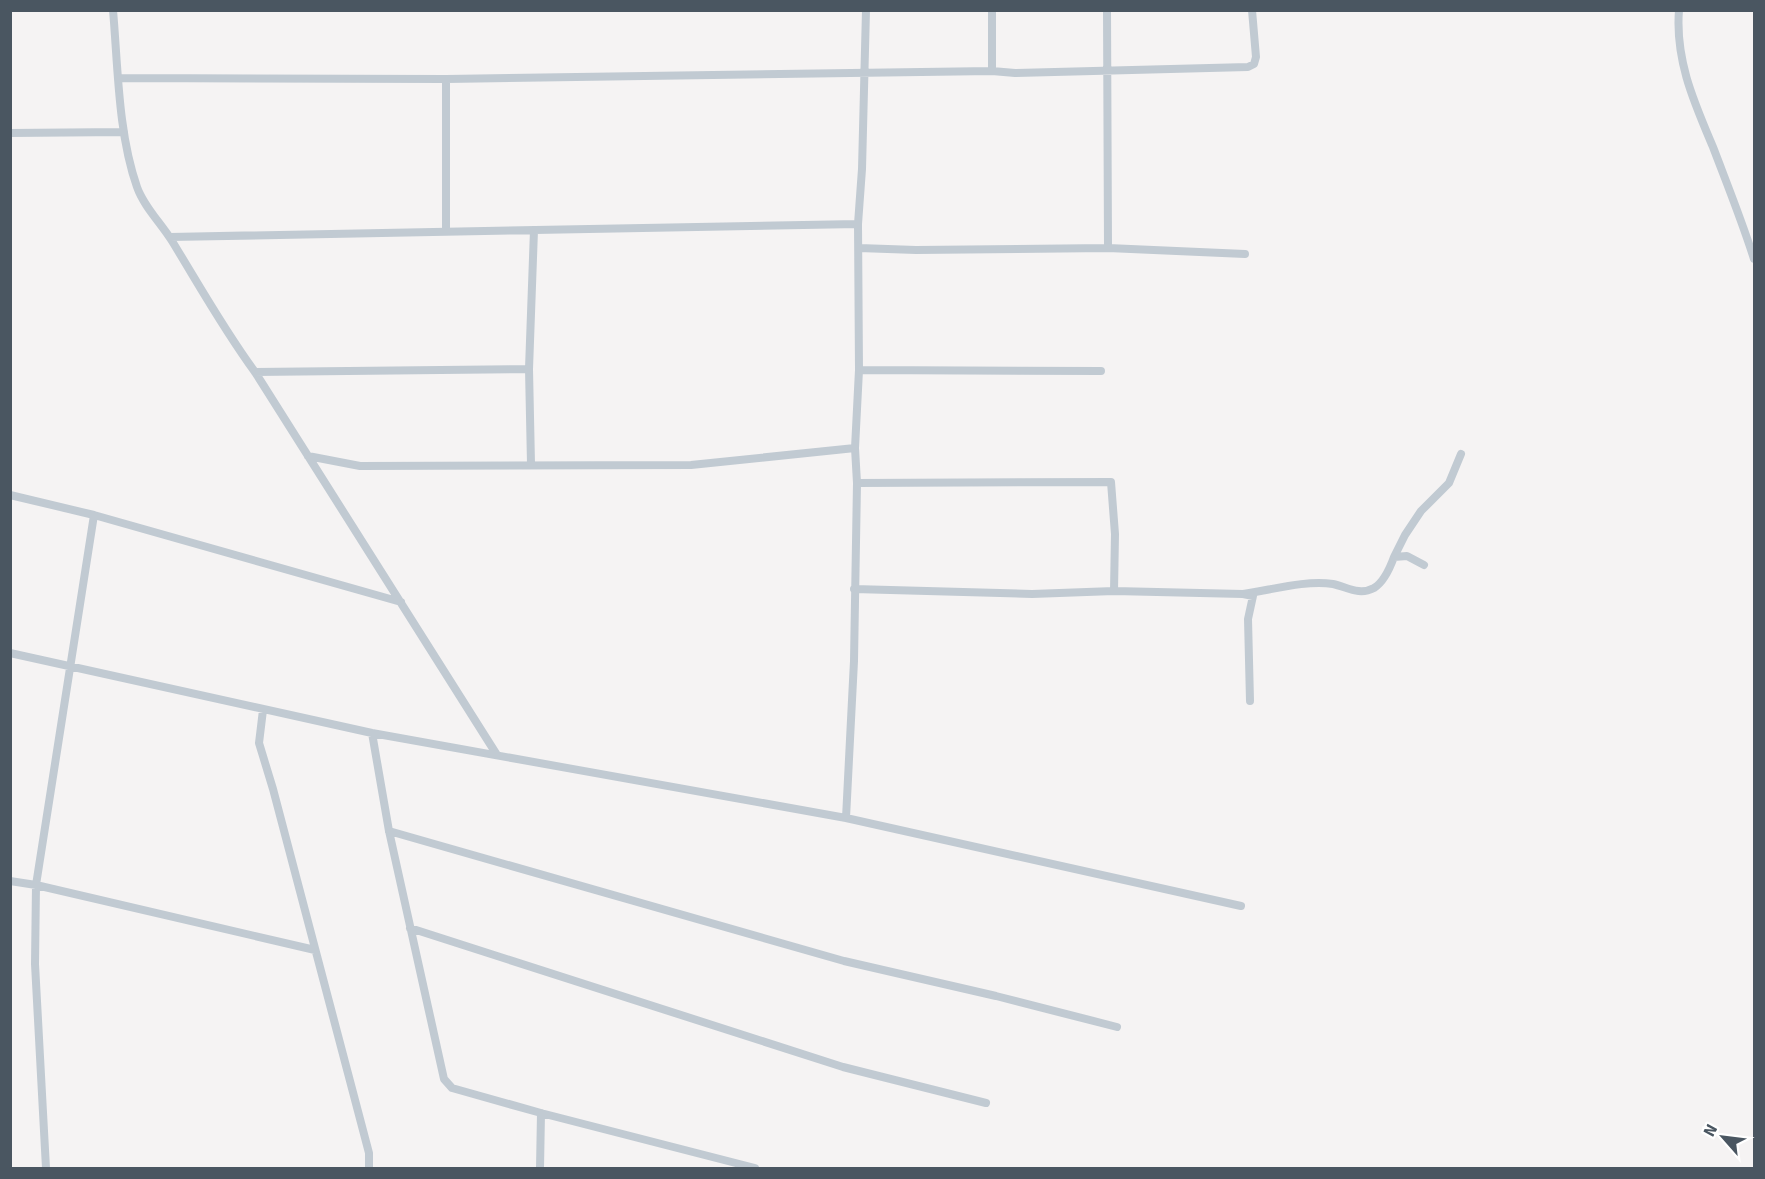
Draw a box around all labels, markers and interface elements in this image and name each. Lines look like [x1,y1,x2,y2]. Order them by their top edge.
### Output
north arrow [1693,1107,1753,1167]
text: N [1699,1121,1722,1140]

